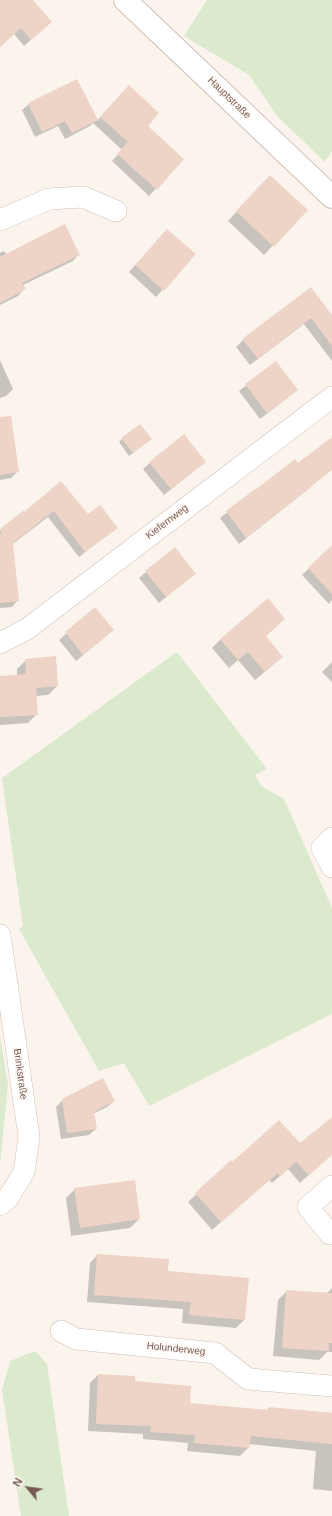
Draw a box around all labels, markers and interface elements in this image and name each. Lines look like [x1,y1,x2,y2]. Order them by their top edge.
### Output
street label: Hauptstraße [205,75,253,121]
street label: Kiefernweg [143,502,191,542]
street label: Brinkstraße [11,1048,29,1100]
street label: Holunderweg [146,1340,206,1358]
north arrow [8,1468,48,1508]
text: N [10,1476,25,1489]

